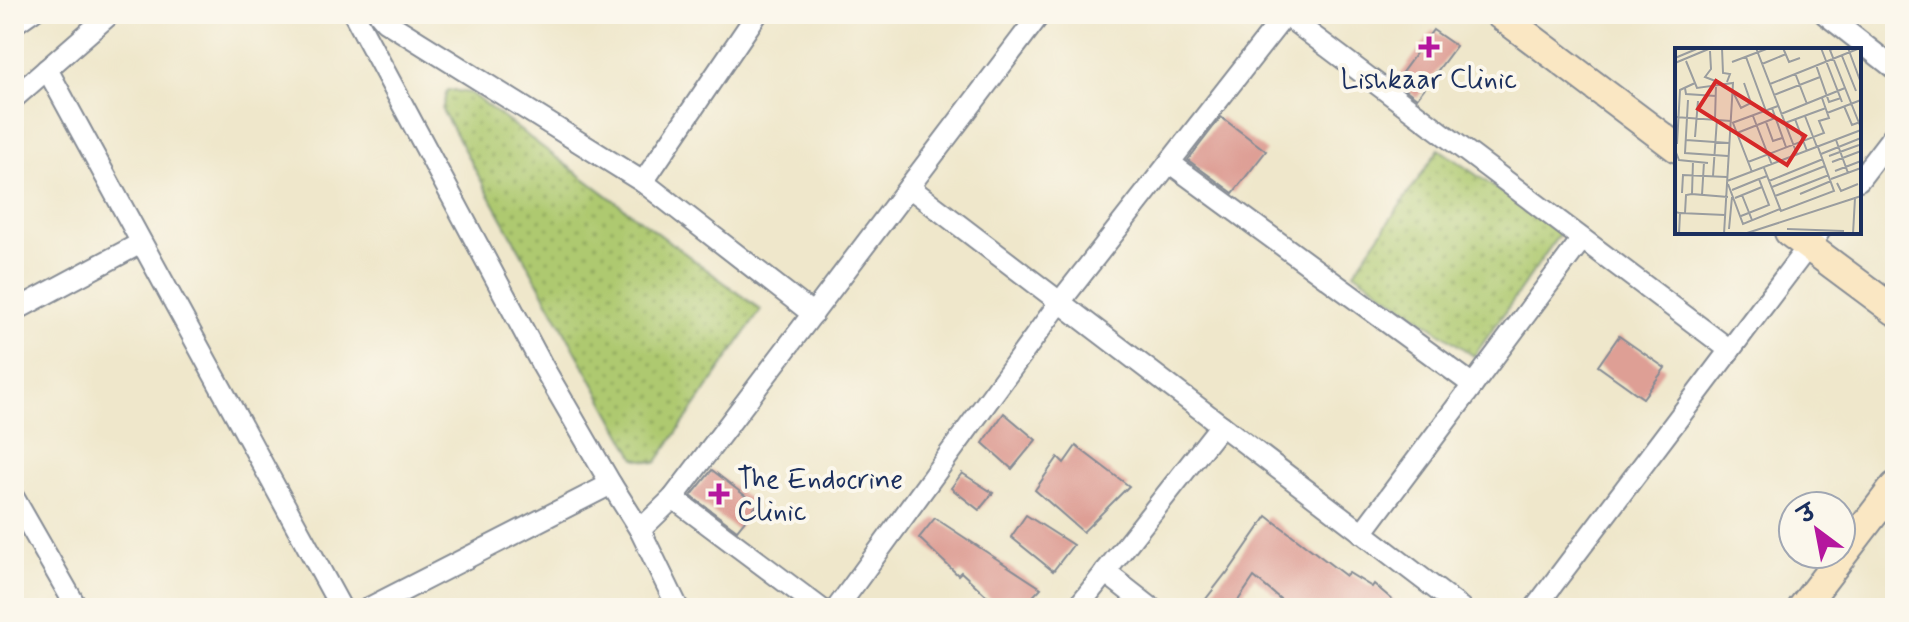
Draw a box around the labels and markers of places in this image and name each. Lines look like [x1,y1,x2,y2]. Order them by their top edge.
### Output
marker: Lishkaar Clinic [1418,36,1440,58]
place label: Lishkaar Clinic [1341,62,1517,99]
place label: The Endocrine Clinic [737,462,903,531]
marker: The Endocrine Clinic [708,483,730,505]

